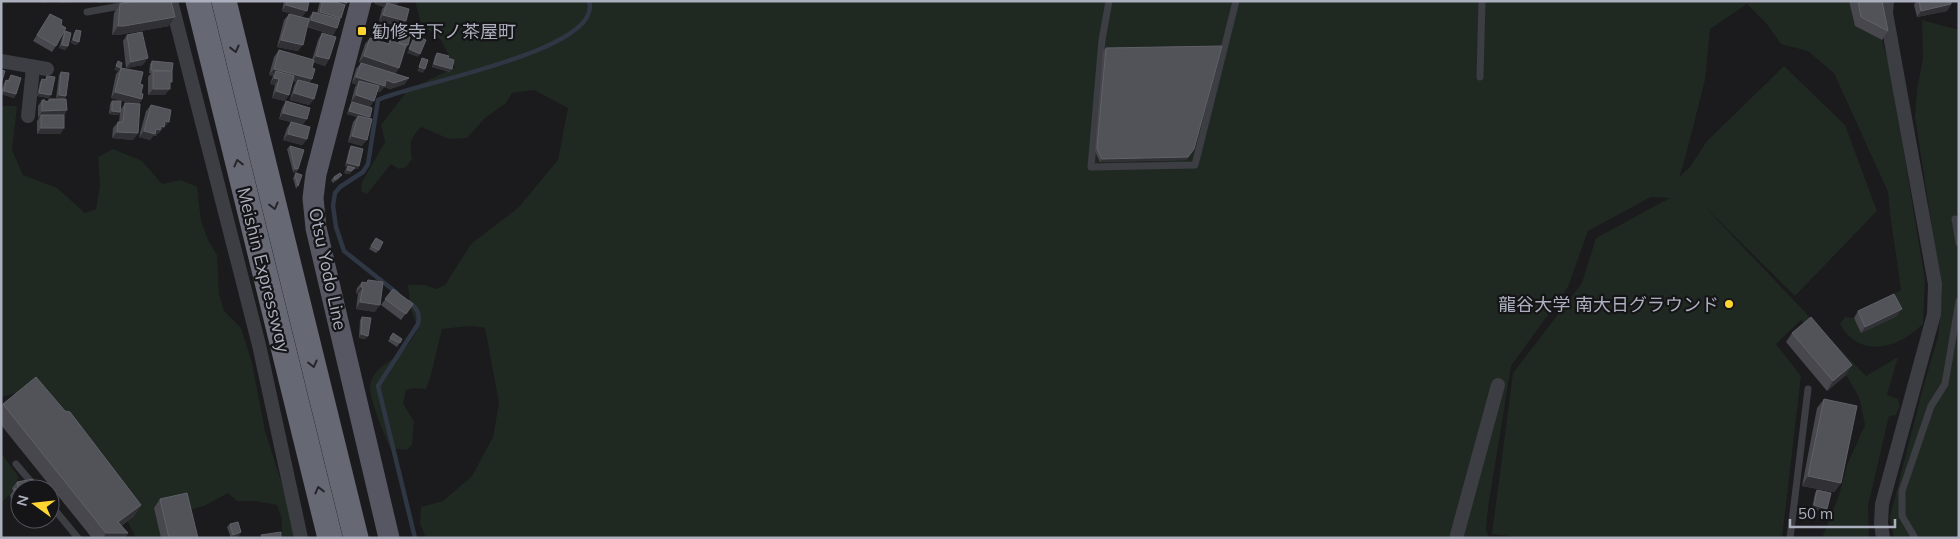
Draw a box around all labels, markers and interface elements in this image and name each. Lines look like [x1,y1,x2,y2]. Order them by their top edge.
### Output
place label: 勧修寺下ノ茶屋町 [372,20,516,43]
marker: 勧修寺下ノ茶屋町 [356,25,368,37]
one-way arrow [229,44,240,53]
one-way arrow [233,158,244,167]
street label: Meishin Expressway [232,185,296,355]
one-way arrow [268,202,279,211]
street label: Otsu Yodo Line [304,206,352,332]
place label: 龍谷大学 南大日グラウンド [1498,293,1719,316]
marker: 龍谷大学 南大日グラウンド [1723,298,1735,310]
one-way arrow [307,360,318,369]
north arrow [10,479,60,529]
one-way arrow [314,487,324,495]
text: N [12,493,33,508]
scale bar [1790,496,1895,528]
text: 50 m [1798,504,1833,523]

